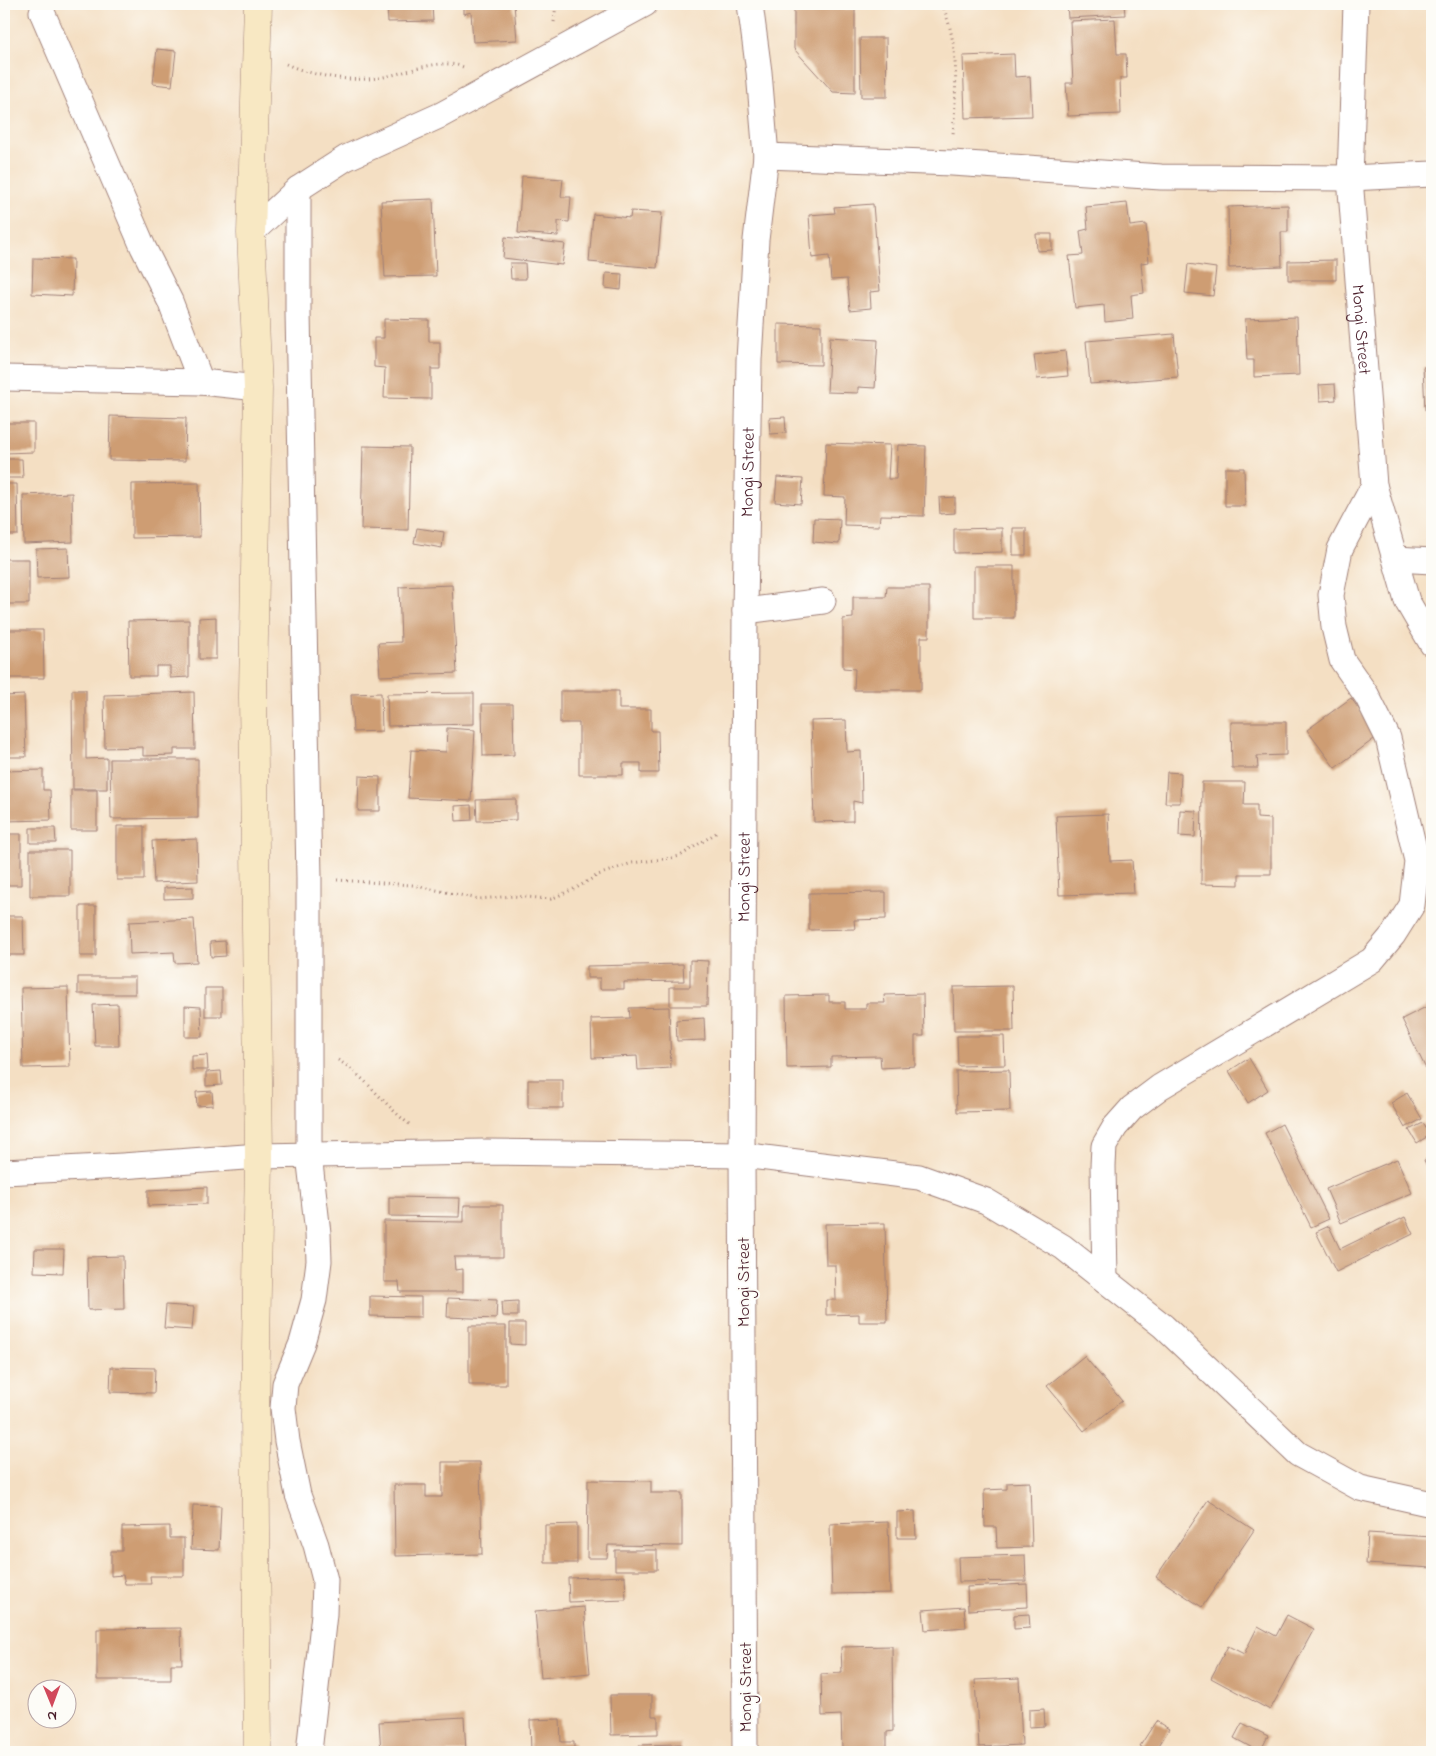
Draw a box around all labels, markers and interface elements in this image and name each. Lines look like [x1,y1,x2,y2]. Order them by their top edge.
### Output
street label: Mongi Street [1343,283,1376,376]
street label: Mongi Street [735,427,763,518]
street label: Mongi Street [732,832,759,922]
street label: Mongi Street [732,1237,759,1327]
street label: Mongi Street [734,1642,761,1732]
north arrow [28,1678,78,1728]
text: N [47,1705,57,1726]

